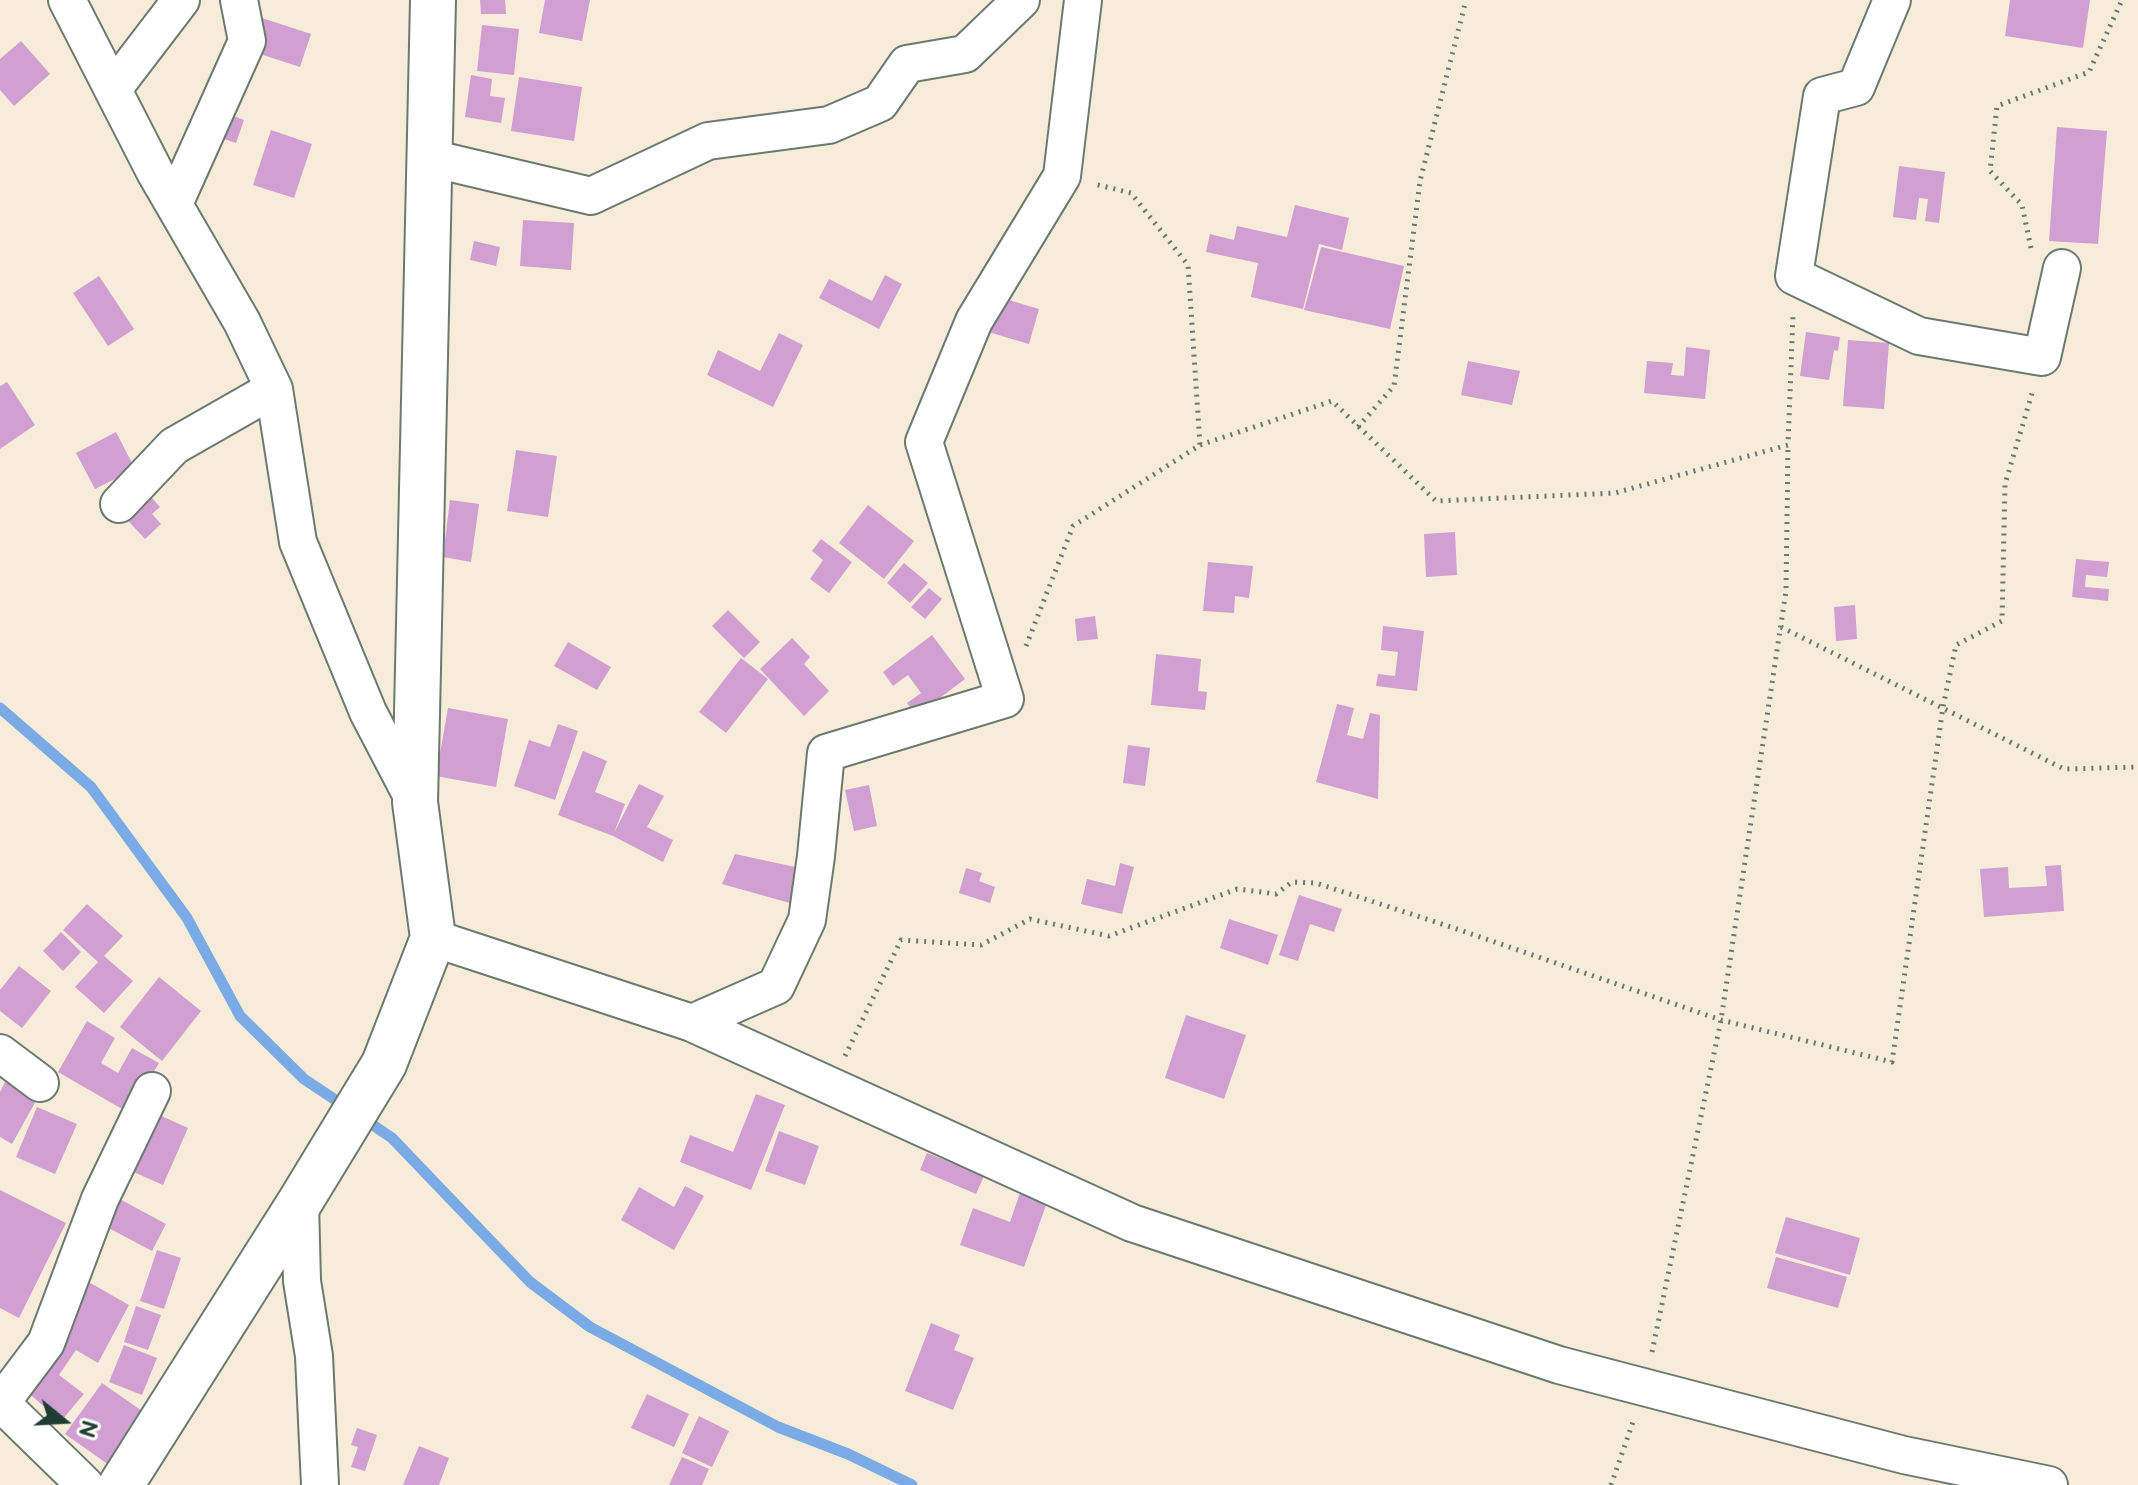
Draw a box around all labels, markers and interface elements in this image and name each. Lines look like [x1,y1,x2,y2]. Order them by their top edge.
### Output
north arrow [24,1381,104,1461]
text: N [72,1417,103,1441]

